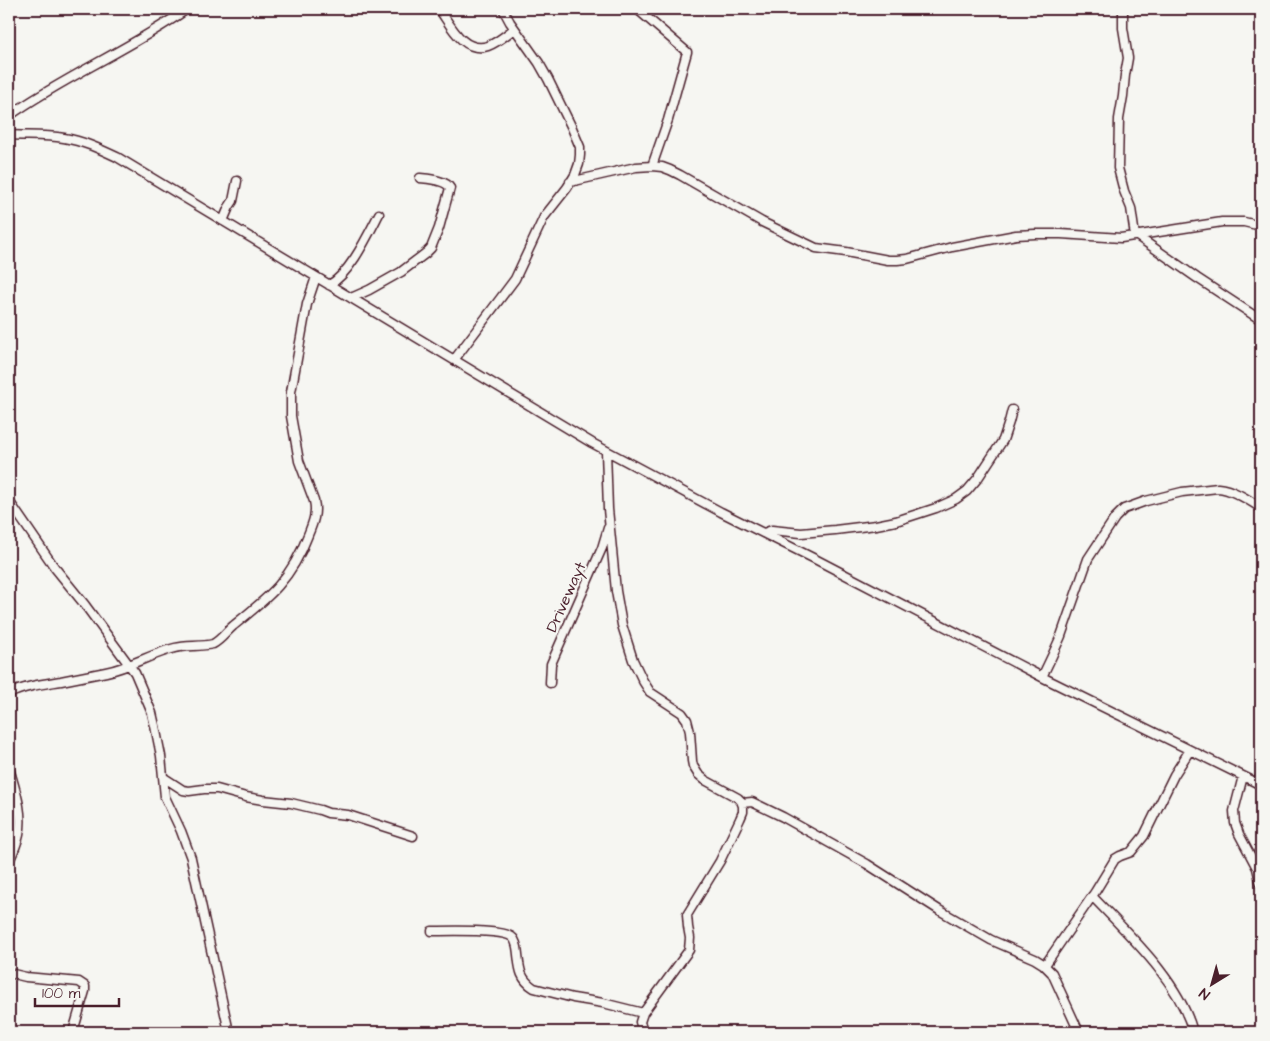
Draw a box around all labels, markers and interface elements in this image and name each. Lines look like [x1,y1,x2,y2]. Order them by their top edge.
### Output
street label: Drivewayt [541,558,592,636]
north arrow [1188,958,1238,1008]
scale bar [35,976,119,1008]
text: 100 m [42,983,81,1004]
text: N [1195,983,1214,1004]

